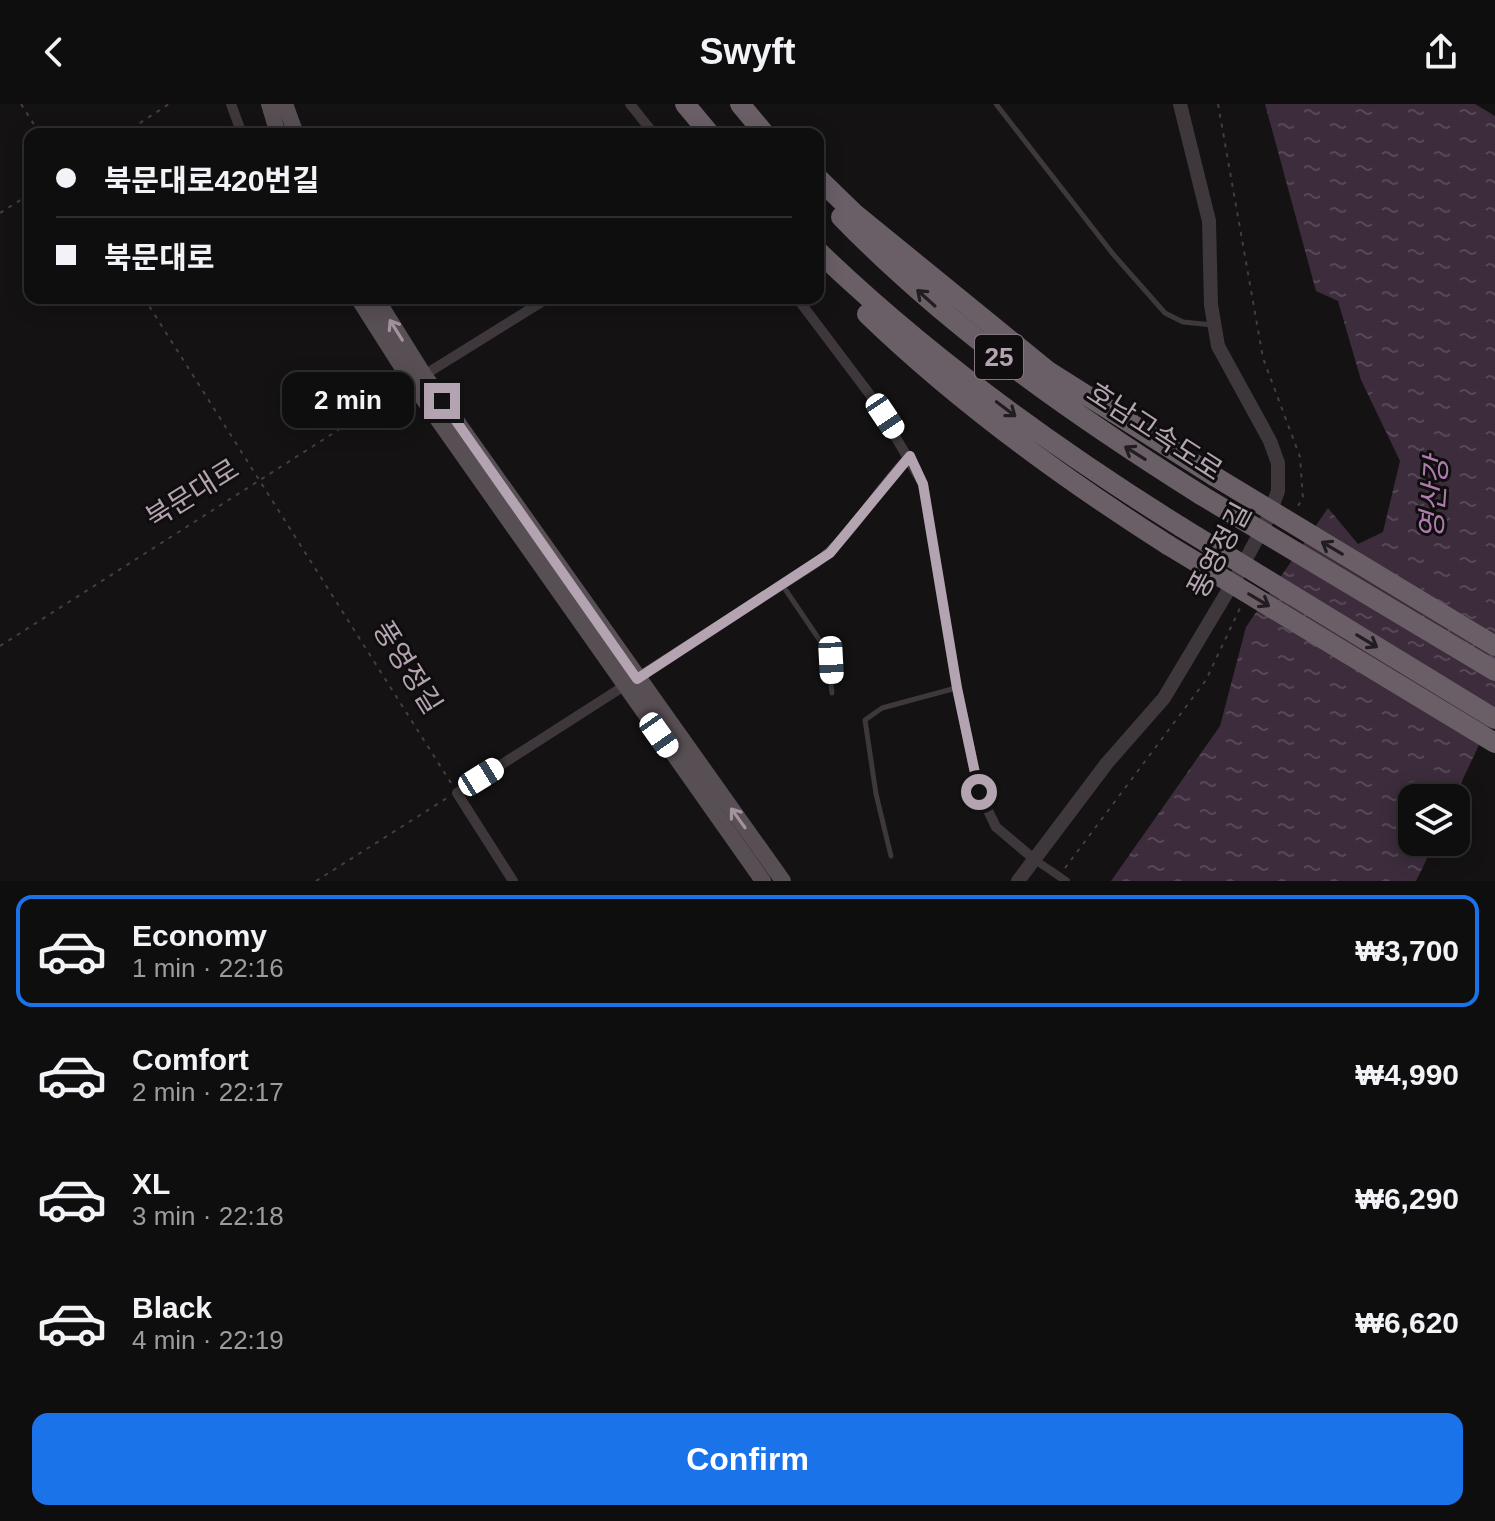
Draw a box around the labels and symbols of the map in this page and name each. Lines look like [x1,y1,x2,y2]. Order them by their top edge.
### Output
one-way arrow [917,289,937,307]
one-way arrow [387,319,403,342]
road number: 25 [975,335,1023,379]
callout: 2 min [282,373,414,429]
street label: 호남고속도로 [1081,376,1228,487]
route end [424,383,460,419]
car [862,389,908,443]
one-way arrow [995,400,1016,417]
one-way arrow [1124,445,1146,462]
water label: 영산강 [1414,452,1453,540]
street label: 북문대로 [140,453,244,534]
street label: 풍영정길 [1182,497,1257,603]
one-way arrow [1321,539,1344,555]
one-way arrow [1247,592,1270,608]
street label: 풍영정길 [367,615,448,719]
one-way arrow [1355,633,1378,649]
car [818,635,844,685]
car [635,708,683,762]
car [454,754,508,800]
route start [961,774,997,810]
one-way arrow [730,807,746,829]

